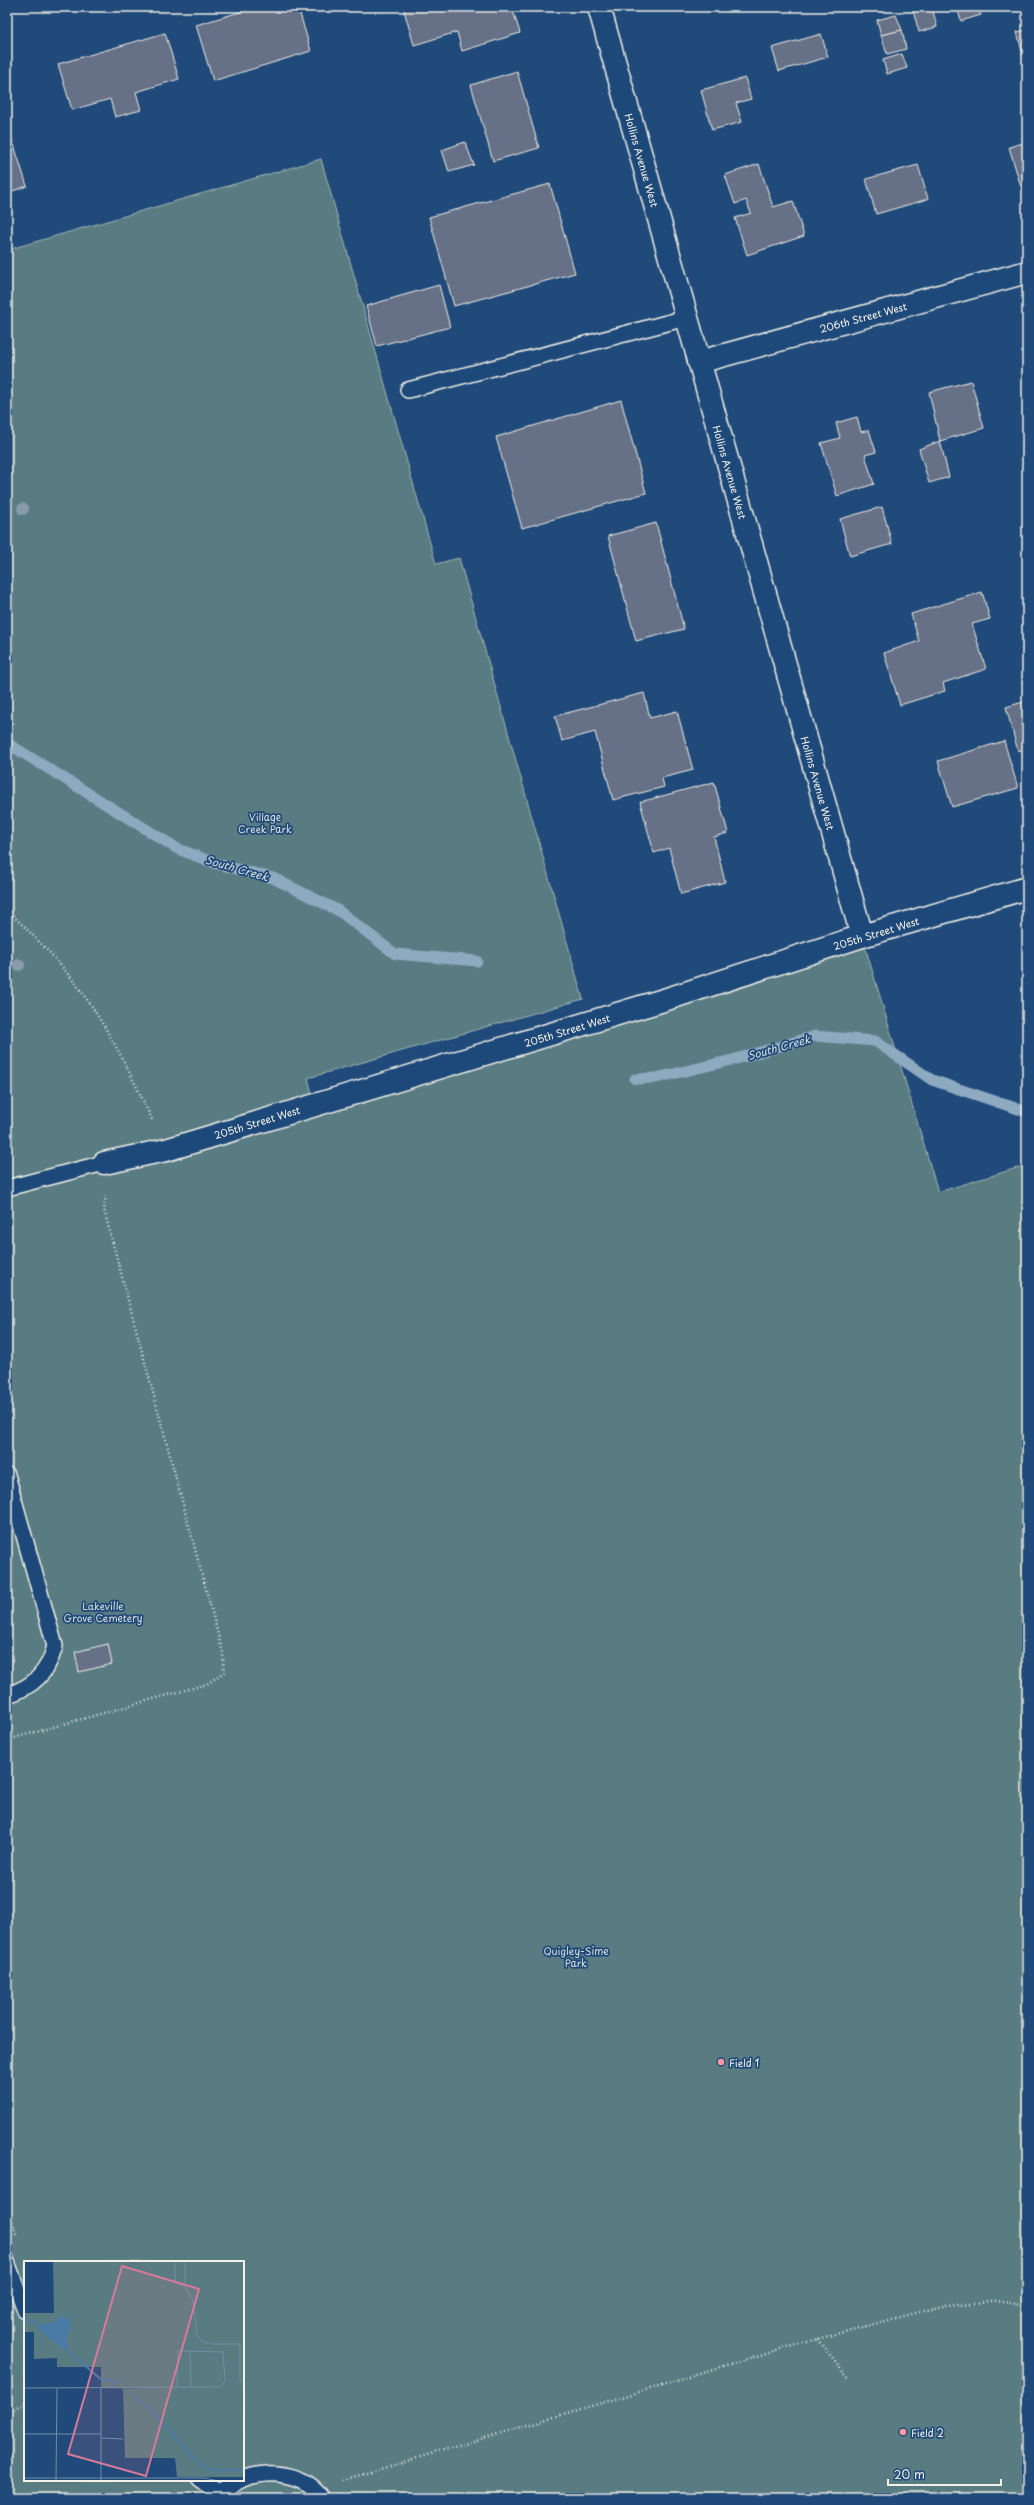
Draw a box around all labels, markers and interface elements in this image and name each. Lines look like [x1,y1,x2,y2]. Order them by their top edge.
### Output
street label: Hollins Avenue West [621,111,663,209]
street label: 206th Street West [818,298,908,336]
street label: Hollins Avenue West [709,423,751,521]
street label: Hollins Avenue West [797,734,839,832]
park label: Village Creek Park [238,809,292,836]
water label: South Creek [203,851,272,886]
street label: 205th Street West [831,913,921,953]
street label: 205th Street West [522,1010,612,1050]
water label: South Creek [745,1029,814,1064]
street label: 205th Street West [212,1102,302,1142]
park label: Lakeville Grove Cemetery [63,1598,143,1625]
park label: Quigley-Sime Park [543,1943,609,1970]
place label: Field 1 [729,2055,759,2070]
marker: Field 1 [716,2057,726,2067]
inset map [24,2261,244,2481]
place label: Field 2 [911,2425,944,2440]
marker: Field 2 [898,2427,908,2437]
scale bar [888,2461,1001,2487]
text: 20 m [894,2465,925,2483]

